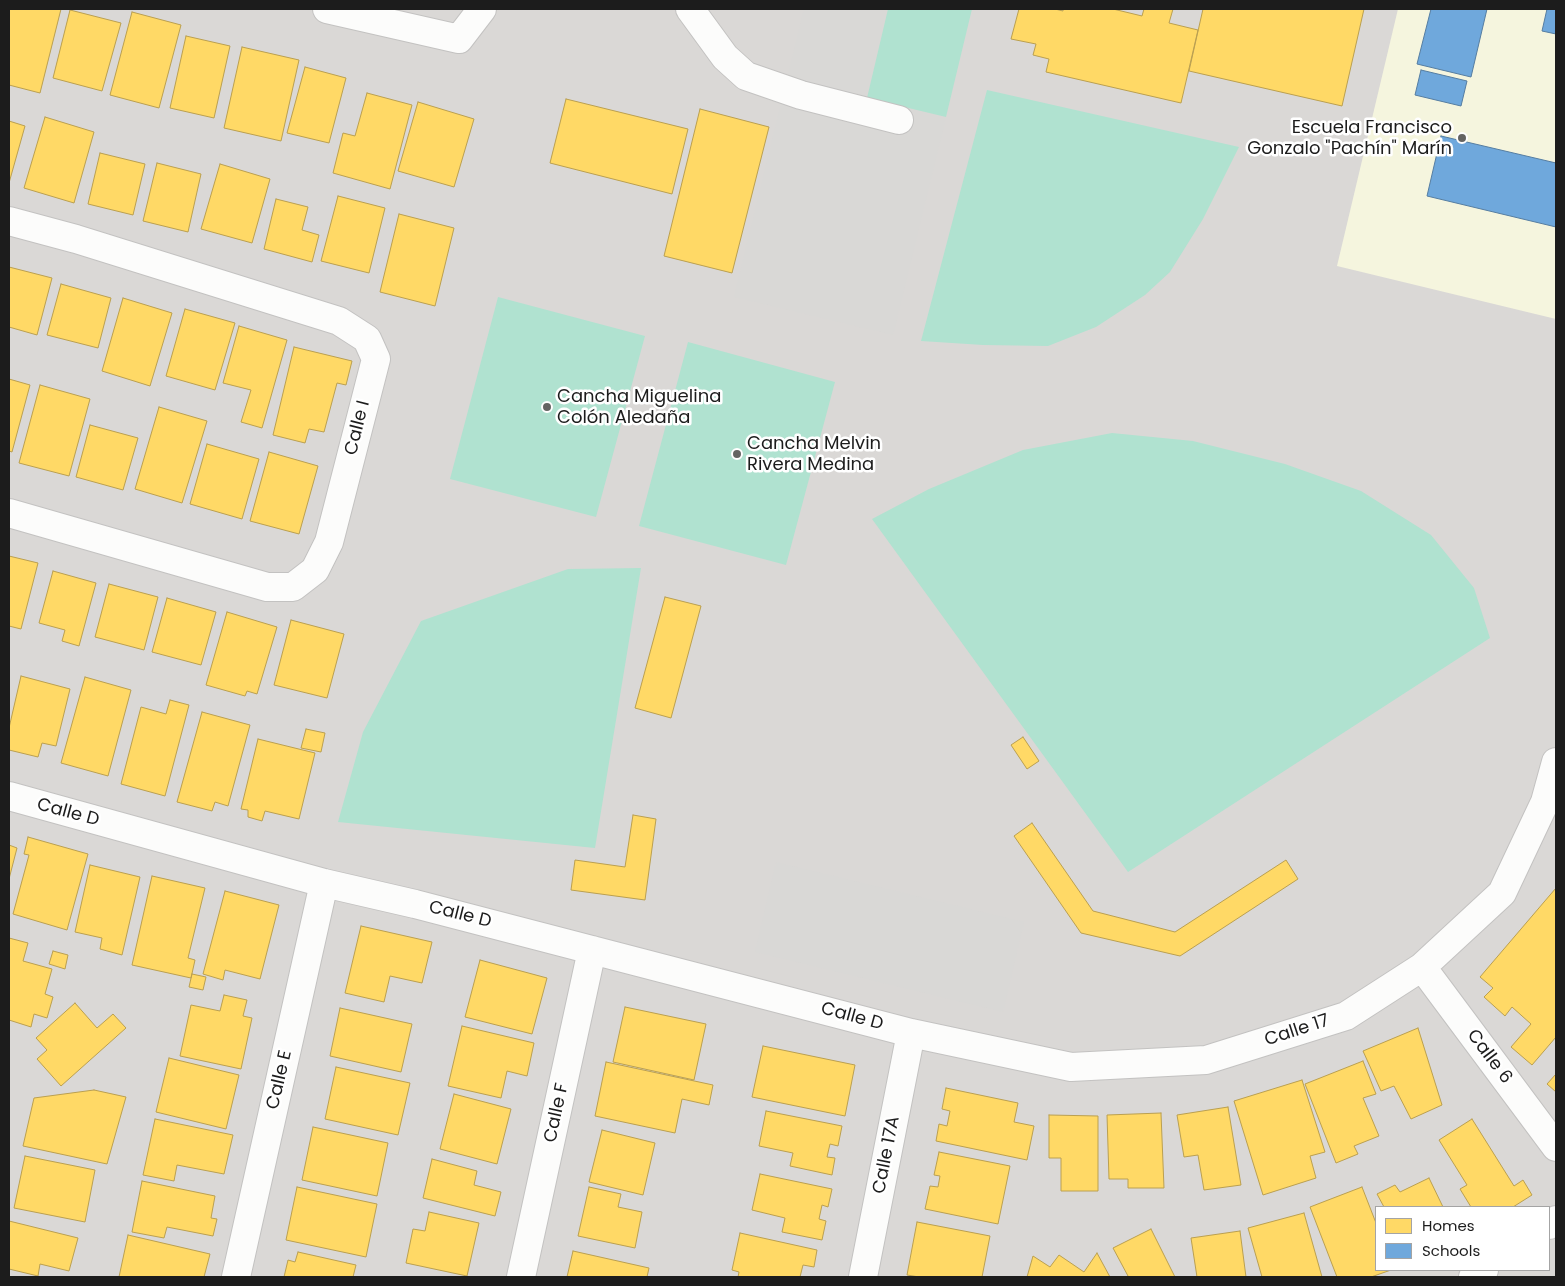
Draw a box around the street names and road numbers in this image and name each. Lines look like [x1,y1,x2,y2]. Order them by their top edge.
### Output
street label: Calle I [341,399,375,457]
street label: Calle D [34,794,102,832]
street label: Calle D [427,897,493,933]
street label: Calle D [818,998,886,1036]
street label: Calle 17 [1262,1010,1332,1052]
street label: Calle 6 [1462,1026,1516,1088]
street label: Calle E [263,1048,297,1112]
street label: Calle F [540,1081,574,1145]
street label: Calle 17A [869,1114,905,1196]

